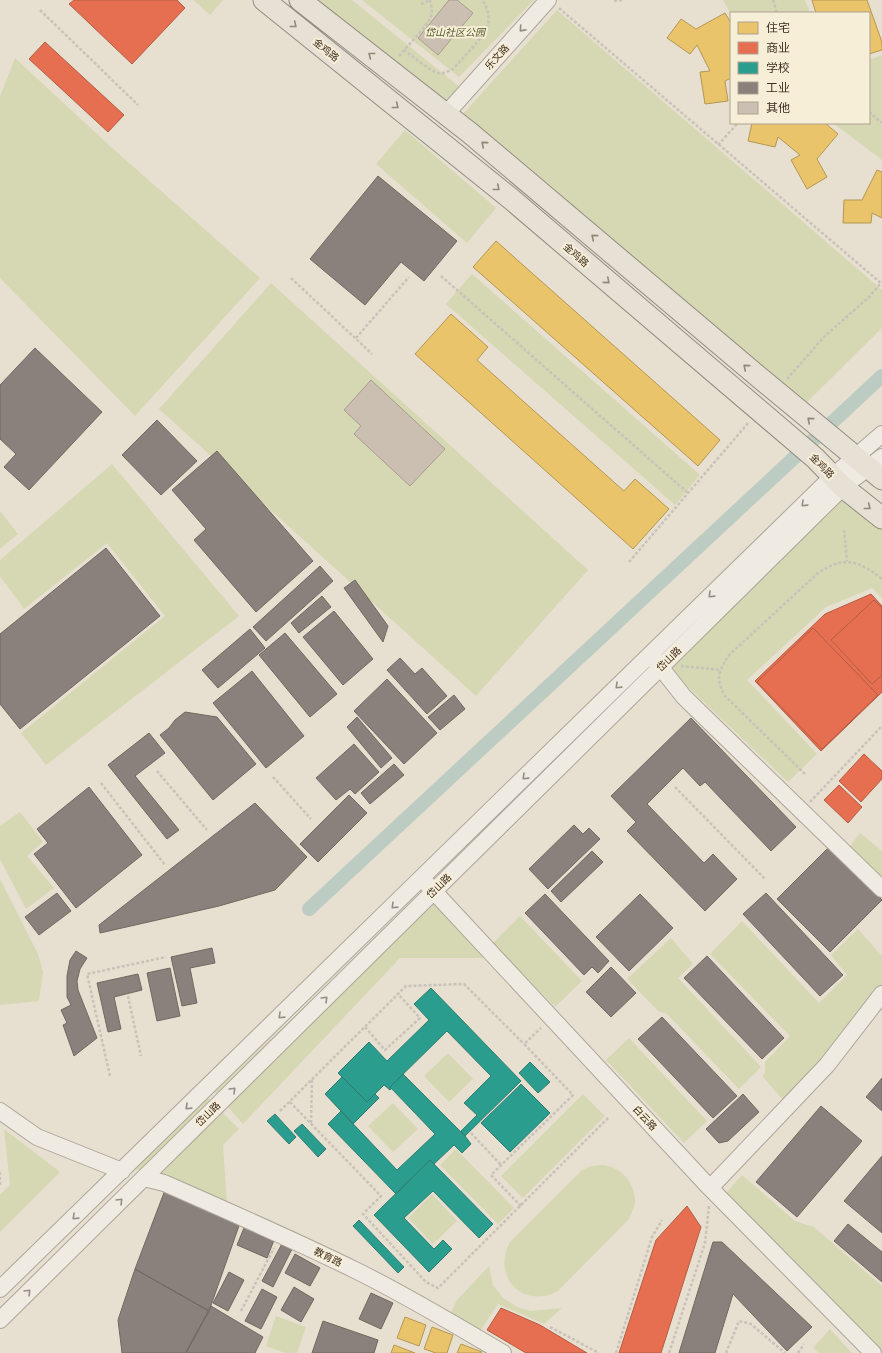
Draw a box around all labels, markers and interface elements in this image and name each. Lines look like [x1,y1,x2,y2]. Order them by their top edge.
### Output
legend [730,12,870,124]
one-way arrow [290,20,297,27]
text: 住宅 [766,20,790,35]
one-way arrow [520,24,527,32]
park label: 岱山社区公园 [425,26,487,39]
street label: 金鸡路 [310,36,342,64]
text: 商业 [766,40,790,55]
street label: 乐文路 [482,42,512,72]
one-way arrow [368,53,375,60]
text: 学校 [766,60,790,75]
text: 工业 [766,80,790,95]
text: 其他 [766,100,790,115]
one-way arrow [391,101,398,108]
one-way arrow [481,142,488,149]
one-way arrow [492,183,499,190]
one-way arrow [591,235,598,242]
street label: 金鸡路 [560,240,592,270]
one-way arrow [602,276,609,283]
one-way arrow [744,364,751,371]
one-way arrow [808,417,815,424]
street label: 金鸡路 [807,451,837,481]
one-way arrow [801,500,809,507]
one-way arrow [863,502,870,509]
one-way arrow [708,591,716,598]
street label: 岱山路 [654,644,684,674]
one-way arrow [615,681,623,689]
one-way arrow [522,772,530,780]
street label: 岱山路 [424,871,454,901]
one-way arrow [391,901,399,908]
one-way arrow [320,996,328,1004]
one-way arrow [278,1011,286,1019]
one-way arrow [228,1087,236,1095]
street label: 岱山路 [193,1099,223,1129]
one-way arrow [185,1102,193,1109]
street label: 白云路 [630,1103,660,1133]
one-way arrow [115,1198,123,1206]
one-way arrow [72,1212,80,1220]
street label: 教育路 [312,1245,344,1269]
one-way arrow [23,1289,31,1297]

